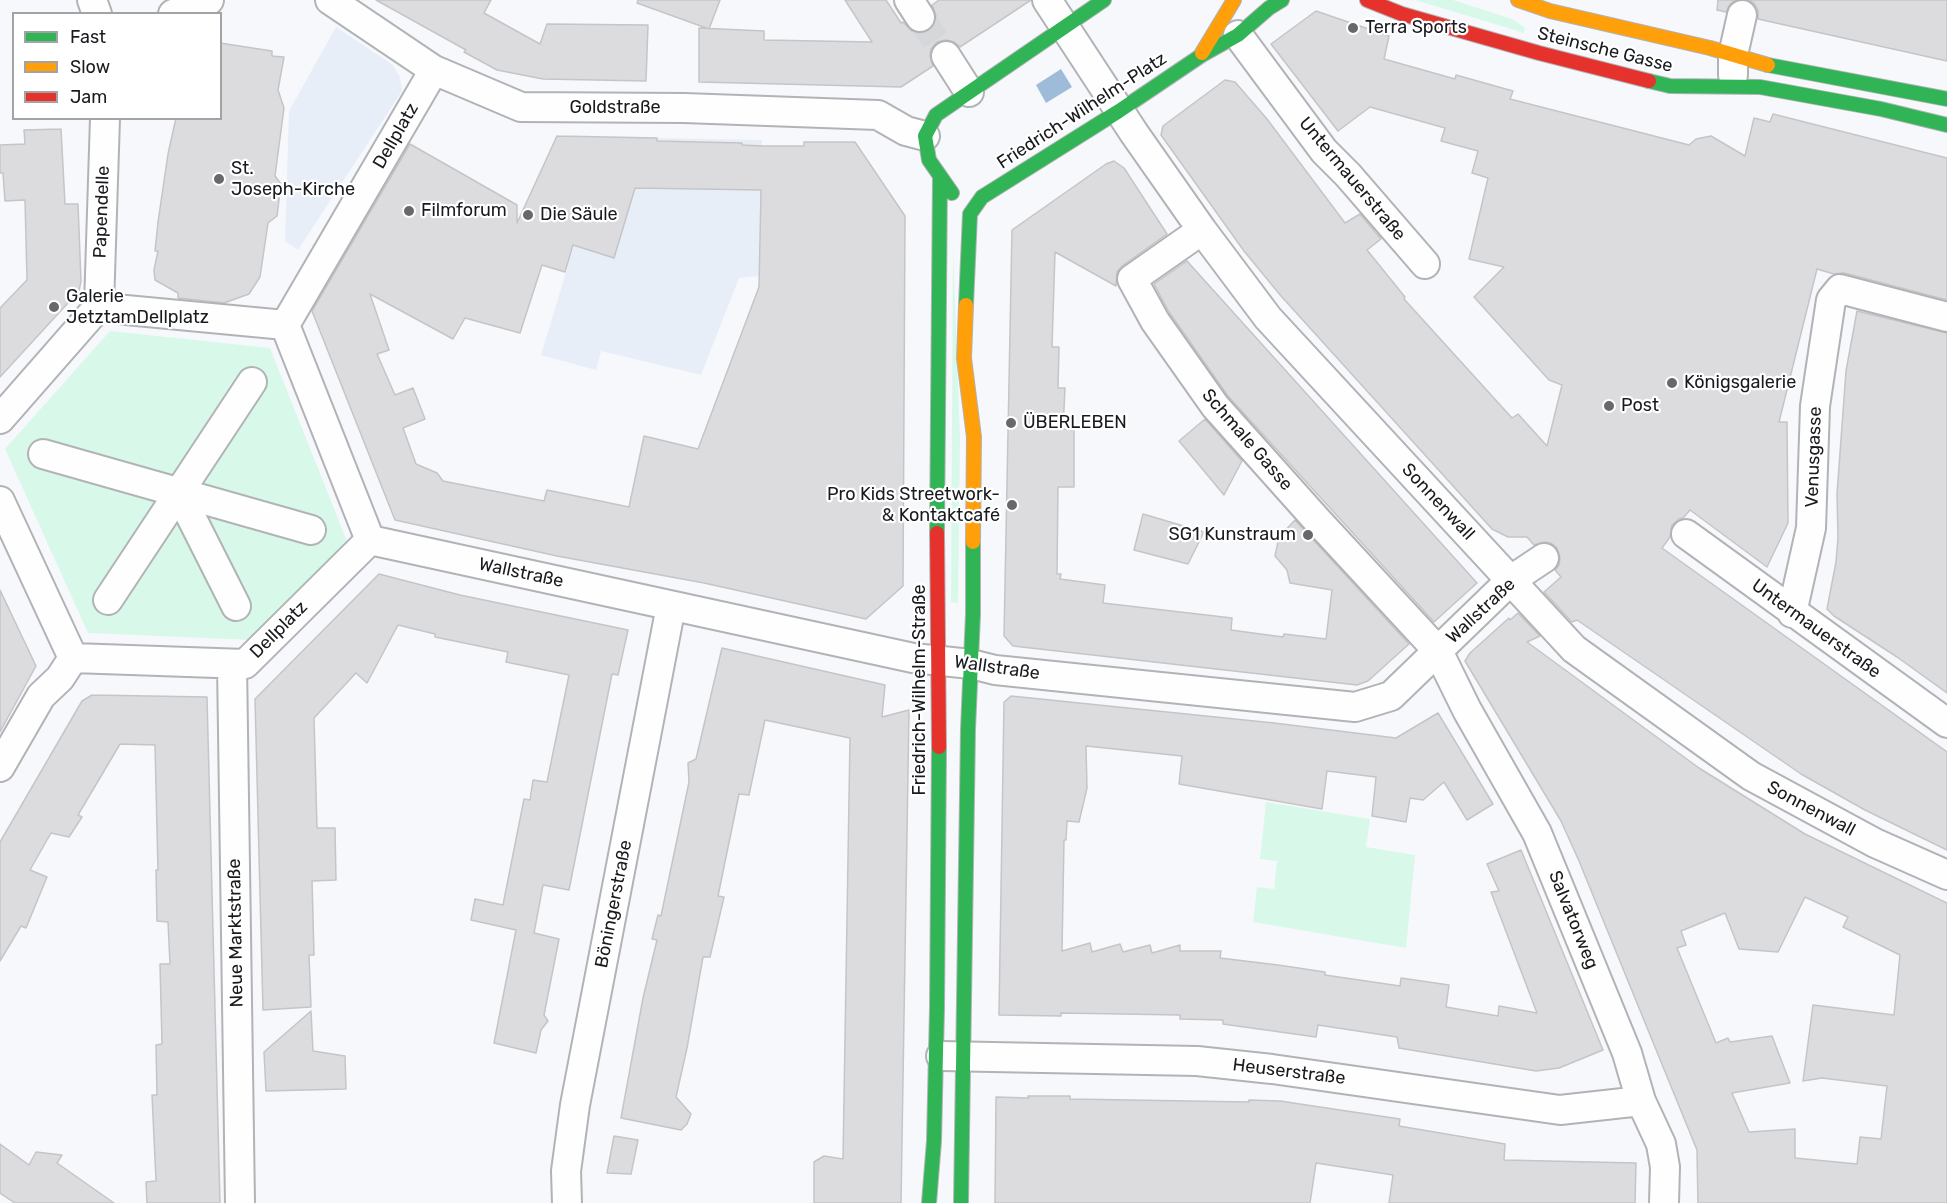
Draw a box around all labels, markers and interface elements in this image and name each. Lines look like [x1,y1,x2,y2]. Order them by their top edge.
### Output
legend [12,12,222,120]
place label: Terra Sports [1365,17,1467,39]
marker: Terra Sports [1346,21,1360,35]
street label: Steinsche Gasse [1535,23,1675,77]
text: Fast [70,26,106,48]
street label: Friedrich-Wilhelm-Platz [993,48,1171,174]
text: Slow [70,56,110,78]
text: Jam [70,86,107,108]
street label: Goldstraße [569,97,661,119]
street label: Dellplatz [369,99,423,173]
street label: Untermauerstraße [1294,113,1410,245]
place label: St. Joseph-Kirche [231,158,355,201]
street label: Papendelle [90,165,114,259]
marker: St. Joseph-Kirche [212,172,226,186]
place label: Filmforum [421,200,507,222]
marker: Filmforum [402,204,416,218]
place label: Die Säule [540,204,618,226]
marker: Die Säule [521,208,535,222]
place label: Galerie JetztamDellplatz [66,286,209,328]
marker: Galerie JetztamDellplatz [47,300,61,314]
place label: Königsgalerie [1684,372,1796,394]
marker: Königsgalerie [1665,376,1679,390]
street label: Schmale Gasse [1197,385,1297,495]
place label: Post [1621,395,1659,417]
marker: Post [1602,399,1616,413]
street label: Venusgasse [1801,406,1827,508]
place label: ÜBERLEBEN [1023,412,1127,434]
marker: ÜBERLEBEN [1004,416,1018,430]
street label: Sonnenwall [1397,459,1479,545]
place label: Pro Kids Streetwork- & Kontaktcafé [827,484,1000,526]
marker: Pro Kids Streetwork- & Kontaktcafé [1005,498,1019,512]
place label: SG1 Kunstraum [1169,524,1296,546]
marker: SG1 Kunstraum [1301,528,1315,542]
street label: Wallstraße [477,553,565,593]
street label: Wallstraße [1442,574,1520,648]
street label: Untermauerstraße [1747,575,1885,683]
street label: Friedrich-Wilhelm-Straße [909,584,931,796]
street label: Dellplatz [246,597,312,663]
street label: Wallstraße [953,651,1041,685]
street label: Sonnenwall [1763,777,1859,841]
street label: Böningerstraße [591,838,637,970]
street label: Neue Marktstraße [224,858,248,1008]
street label: Salvatorweg [1543,868,1603,972]
street label: Heuserstraße [1231,1054,1347,1090]

